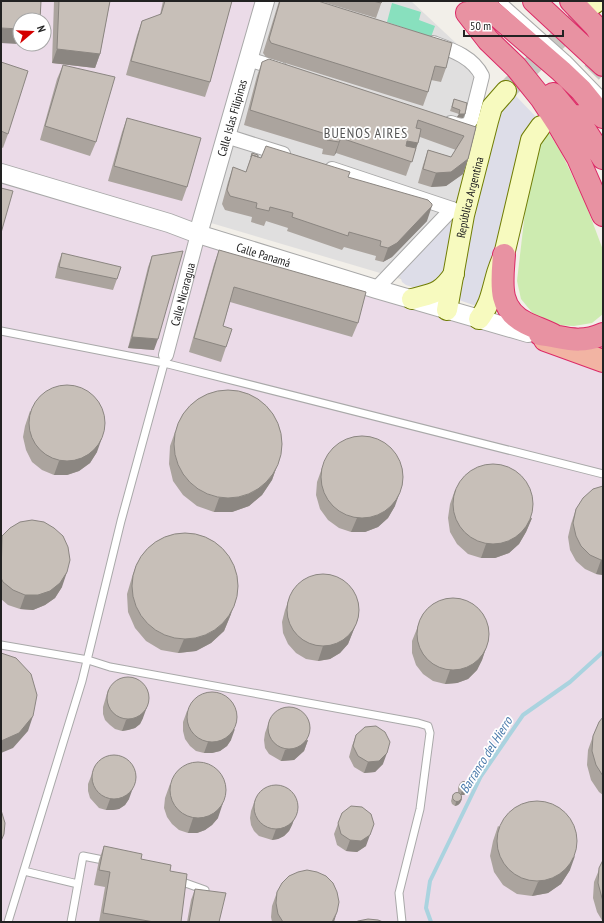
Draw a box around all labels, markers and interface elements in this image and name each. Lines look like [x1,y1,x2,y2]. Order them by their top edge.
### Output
north arrow [12,12,52,52]
scale bar [464,12,563,38]
text: 50 m [470,18,491,33]
text: N [34,24,49,34]
street label: Calle Islas Filipinas [213,78,250,158]
district label: BUENOS AIRES [324,124,408,142]
street label: República Argentina [453,155,486,239]
street label: Calle Panamá [235,239,293,270]
street label: Calle Nicaragua [167,261,198,327]
water label: Barranco del Hierro [456,713,517,796]

